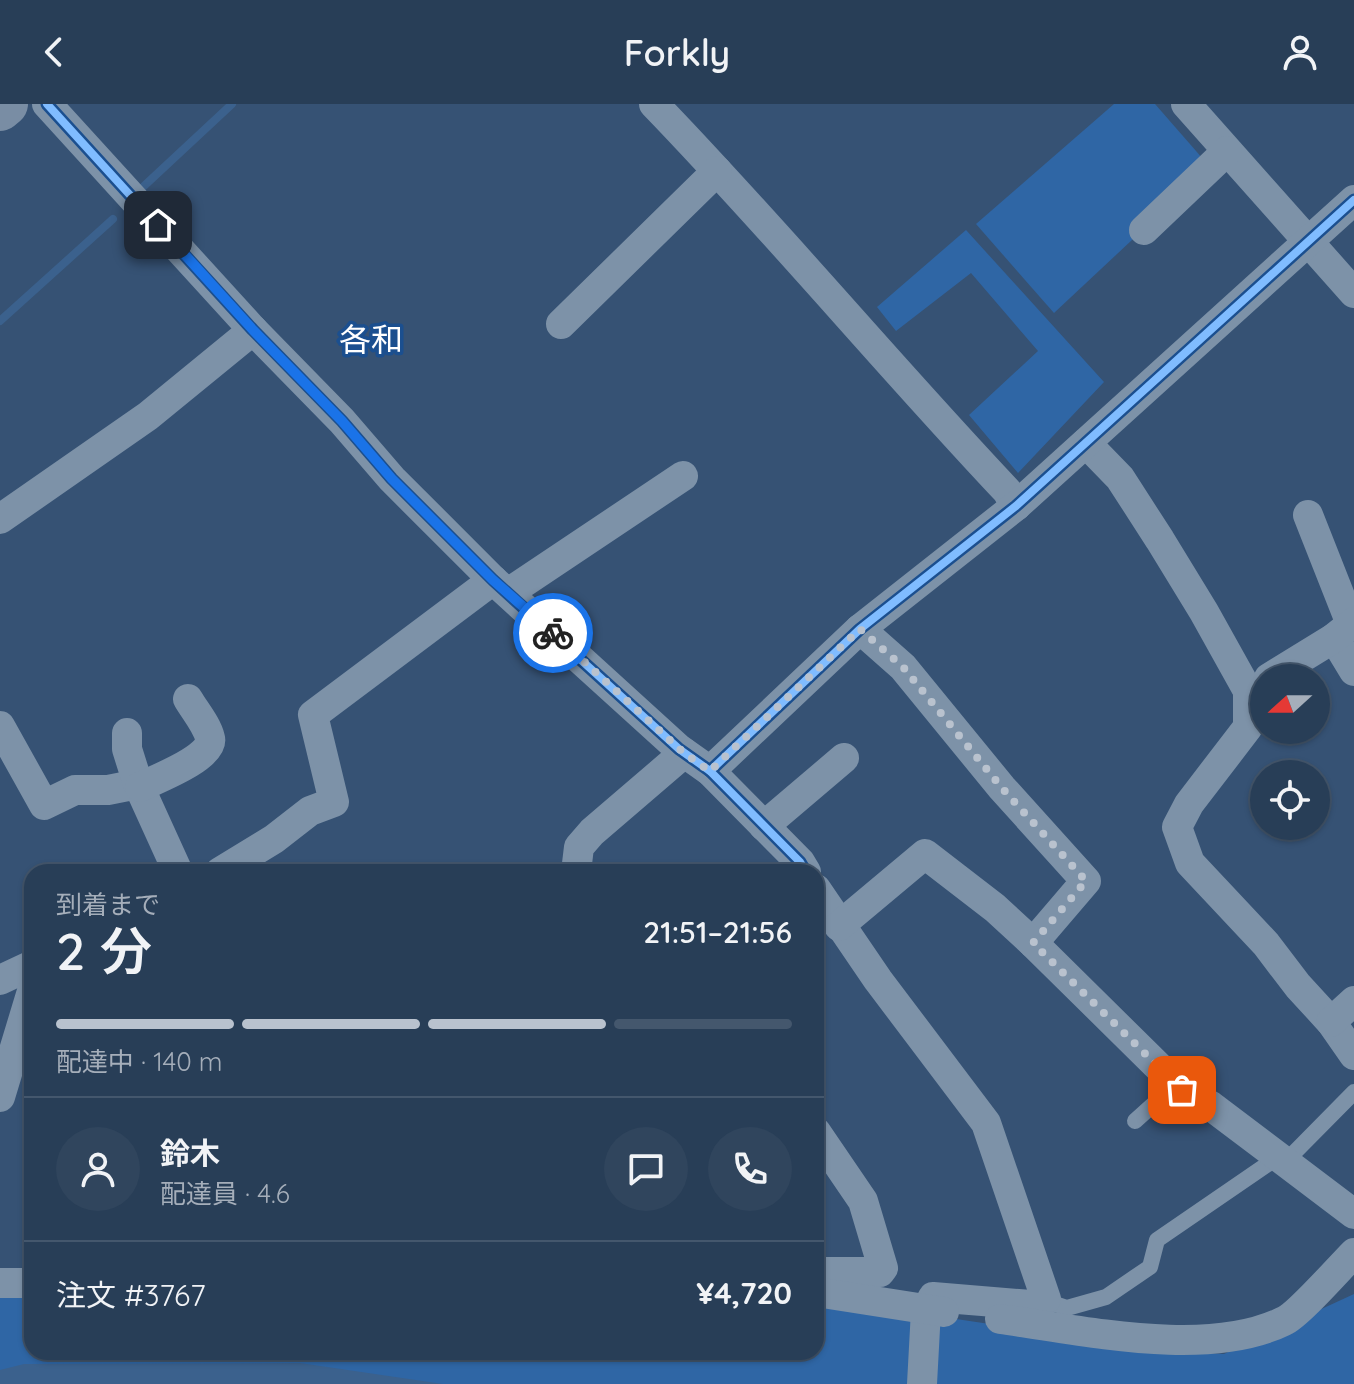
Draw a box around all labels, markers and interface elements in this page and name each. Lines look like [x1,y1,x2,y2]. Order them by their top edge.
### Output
icon: back [32,30,76,74]
text: Forkly [624,30,730,75]
icon: person [1278,30,1322,74]
pin [124,191,192,259]
icon: home [136,203,180,247]
district label: 各和 [339,319,403,359]
courier [513,593,593,673]
icon: bike [531,611,575,655]
north arrow [1250,664,1330,744]
map controls [1250,664,1330,840]
button: locate [1250,760,1330,840]
text: 到着まで [56,888,160,921]
text: 21:51–21:56 [643,913,792,951]
text: 2 分 [56,918,152,983]
text: 配達中 · 140 m [56,1045,222,1078]
pin [1148,1056,1216,1124]
icon: bag [1160,1068,1204,1112]
button: person [56,1127,140,1211]
button: chat [604,1127,688,1211]
button: phone [708,1127,792,1211]
text: 鈴木 [160,1134,220,1172]
text: 配達員 · 4.6 [160,1177,290,1210]
text: ¥4,720 [696,1274,792,1312]
text: 注文 #3767 [56,1276,206,1314]

